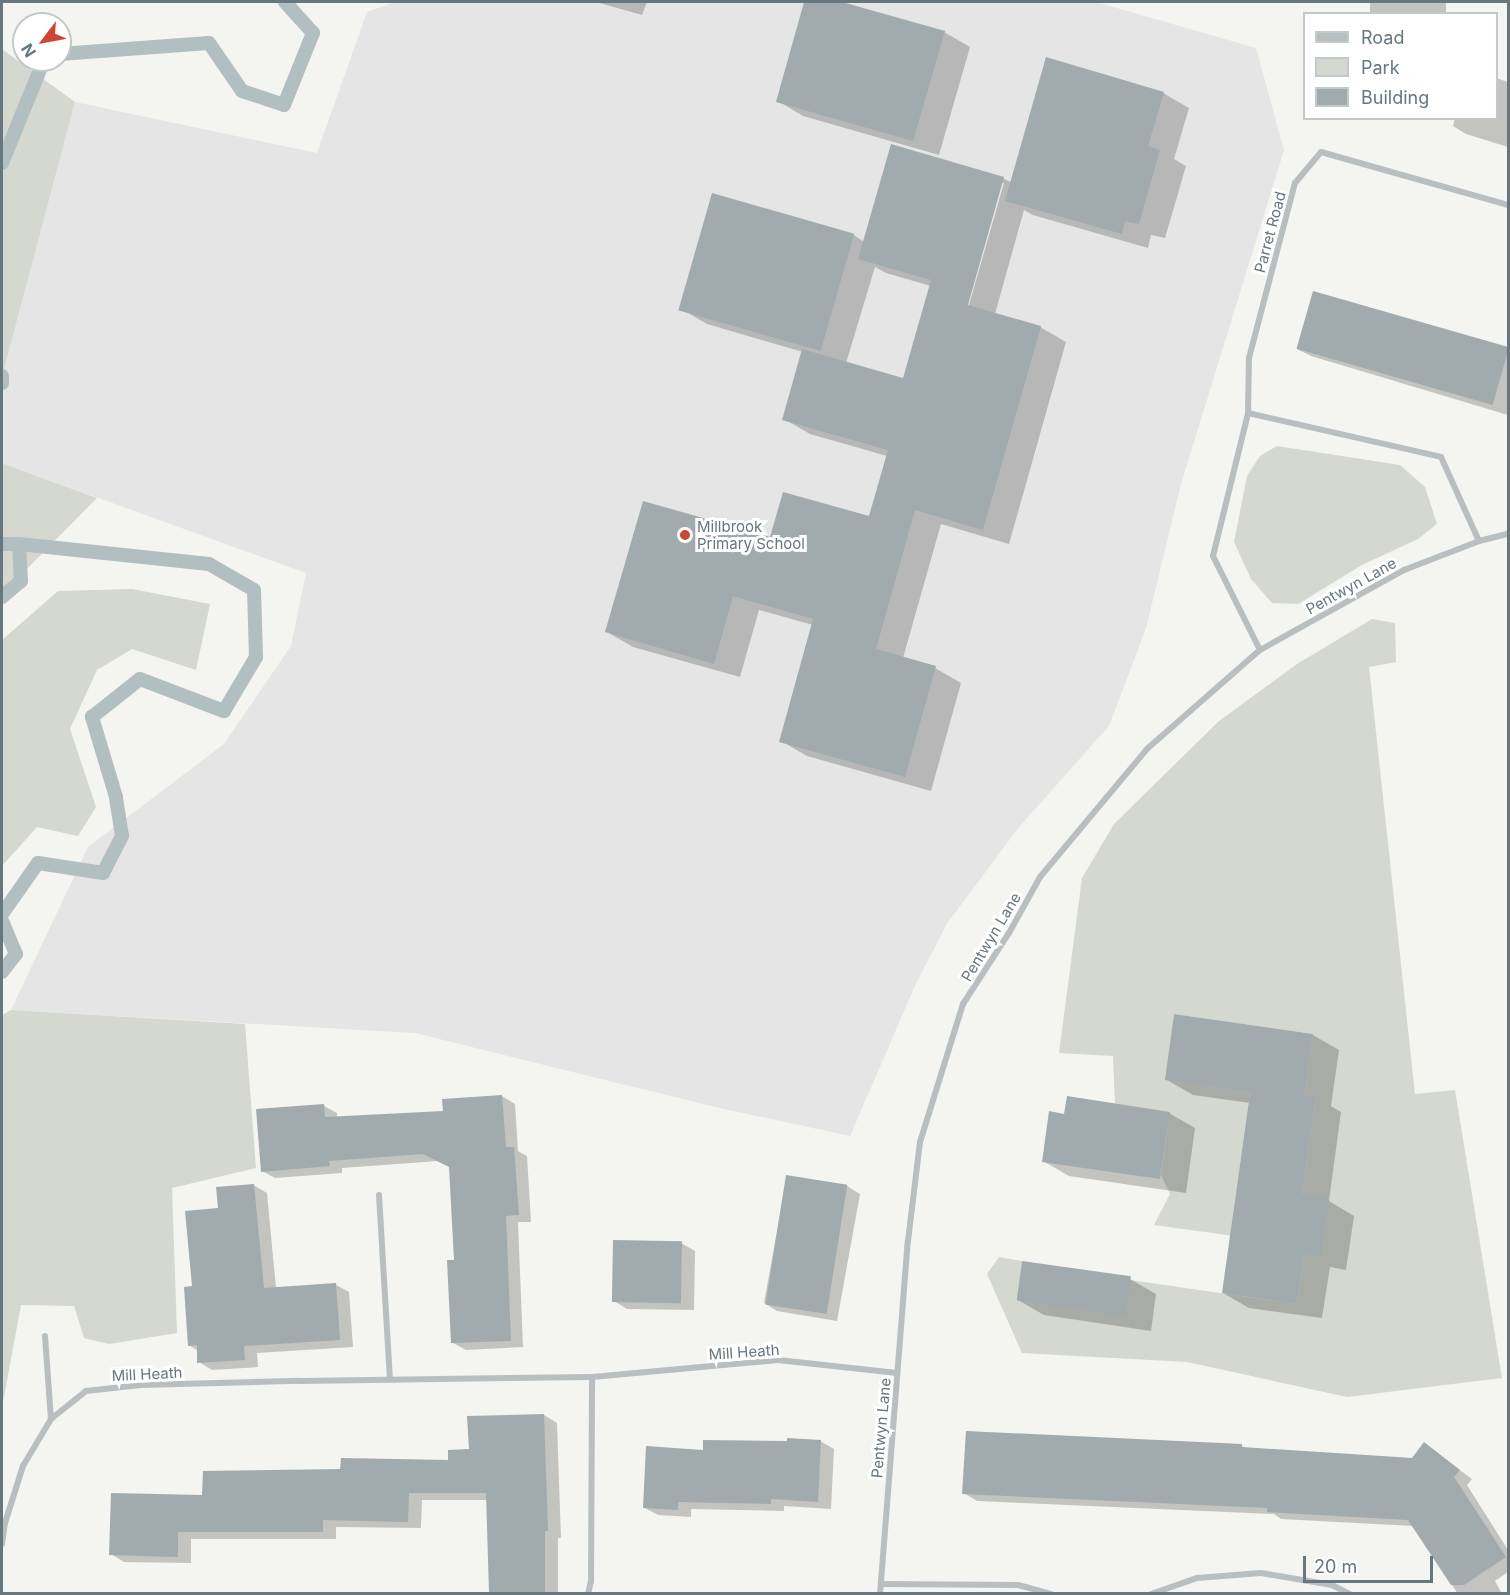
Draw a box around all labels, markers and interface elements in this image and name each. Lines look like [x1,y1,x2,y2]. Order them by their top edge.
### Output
north arrow [12,12,72,72]
legend [1303,12,1498,120]
text: Road [1361,27,1404,48]
text: N [17,40,40,61]
text: Park [1361,57,1400,78]
text: Building [1361,87,1429,108]
street label: Parret Road [1251,189,1289,275]
place label: Millbrook Primary School [697,517,805,552]
marker: Millbrook Primary School [678,528,692,542]
street label: Pentwyn Lane [1303,554,1399,618]
street label: Pentwyn Lane [957,889,1025,985]
street label: Mill Heath [708,1341,780,1363]
street label: Mill Heath [111,1363,183,1385]
street label: Pentwyn Lane [868,1377,894,1479]
scale bar [1306,1544,1436,1582]
text: 20 m [1314,1556,1357,1577]

